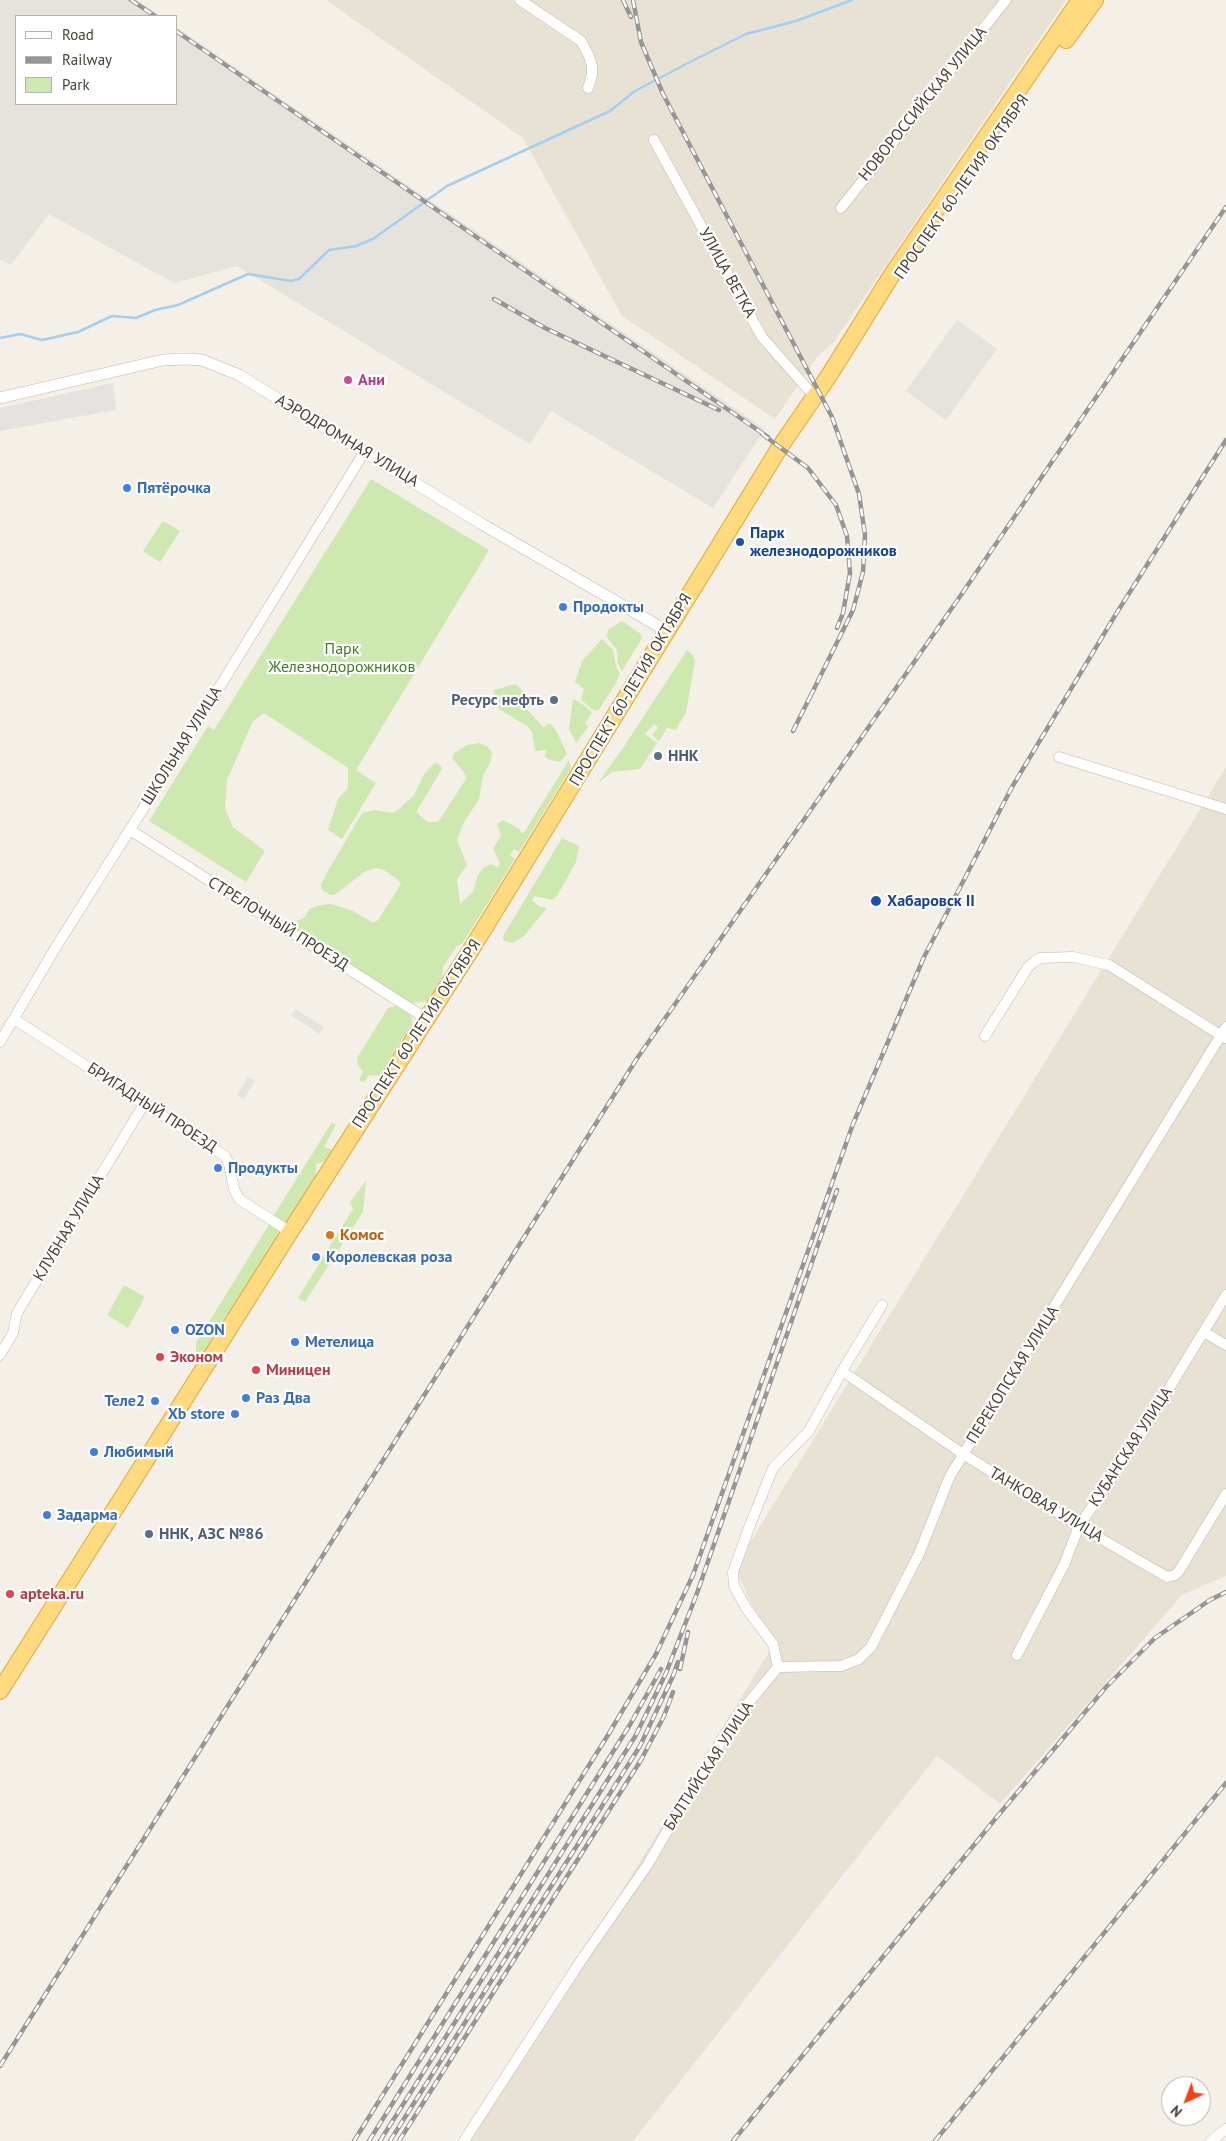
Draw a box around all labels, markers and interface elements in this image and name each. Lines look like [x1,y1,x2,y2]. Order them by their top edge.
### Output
legend [15,15,178,105]
street label: НОВОРОССИЙСКАЯ УЛИЦА [855,23,991,185]
text: Road [62,25,94,44]
text: Railway [62,50,112,69]
text: Park [62,75,90,94]
street label: ПРОСПЕКТ 60-ЛЕТИЯ ОКТЯБРЯ [891,91,1033,283]
street label: УЛИЦА ВЕТКА [694,225,760,321]
place label: Ани [358,370,385,390]
marker: Ани [342,374,354,386]
street label: АЭРОДРОМНАЯ УЛИЦА [272,391,422,491]
place label: Пятёрочка [137,478,211,498]
marker: Пятёрочка [121,482,133,494]
place label: Парк железнодорожников [750,523,897,561]
marker: Парк железнодорожников [734,536,746,548]
street label: ПРОСПЕКТ 60-ЛЕТИЯ ОКТЯБРЯ [566,590,696,790]
place label: Продокты [573,597,644,617]
marker: Продокты [557,601,569,613]
park label: Парк Железнодорожников [269,639,415,677]
street label: ШКОЛЬНАЯ УЛИЦА [138,683,226,809]
place label: Ресурс нефть [451,690,544,710]
marker: Ресурс нефть [548,694,560,706]
place label: ННК [668,746,699,766]
marker: ННК [652,750,664,762]
street label: СТРЕЛОЧНЫЙ ПРОЕЗД [204,873,352,975]
place label: Хабаровск II [887,891,975,911]
marker: Хабаровск II [869,894,883,908]
street label: ПРОСПЕКТ 60-ЛЕТИЯ ОКТЯБРЯ [349,936,485,1132]
street label: БРИГАДНЫЙ ПРОЕЗД [83,1059,221,1157]
place label: Продукты [228,1158,298,1178]
marker: Продукты [212,1162,224,1174]
street label: КЛУБНАЯ УЛИЦА [30,1171,108,1285]
place label: Комос [340,1225,384,1245]
marker: Комос [324,1229,336,1241]
place label: Королевская роза [326,1247,453,1267]
marker: Королевская роза [310,1251,322,1263]
street label: ПЕРЕКОПСКАЯ УЛИЦА [963,1303,1063,1447]
place label: OZON [185,1320,225,1340]
marker: OZON [169,1324,181,1336]
place label: Метелица [305,1332,374,1352]
marker: Метелица [289,1336,301,1348]
place label: Эконом [170,1347,223,1367]
marker: Эконом [154,1351,166,1363]
place label: Миницен [266,1360,330,1380]
marker: Миницен [250,1364,262,1376]
street label: КУБАНСКАЯ УЛИЦА [1085,1384,1177,1510]
place label: Раз Два [256,1388,311,1408]
place label: Теле2 [105,1391,145,1411]
marker: Раз Два [240,1392,252,1404]
marker: Теле2 [149,1395,161,1407]
place label: Xb store [168,1404,225,1424]
marker: Xb store [229,1408,241,1420]
place label: Любимый [104,1442,174,1462]
marker: Любимый [88,1446,100,1458]
street label: ТАНКОВАЯ УЛИЦА [985,1463,1107,1547]
place label: Задарма [57,1505,118,1525]
marker: Задарма [41,1509,53,1521]
place label: ННК, АЗС №86 [159,1524,263,1544]
marker: ННК, АЗС №86 [143,1528,155,1540]
place label: apteka.ru [20,1584,84,1604]
marker: apteka.ru [4,1588,16,1600]
street label: БАЛТИЙСКАЯ УЛИЦА [660,1698,758,1834]
north arrow [1161,2076,1211,2126]
text: N [1167,2102,1186,2121]

